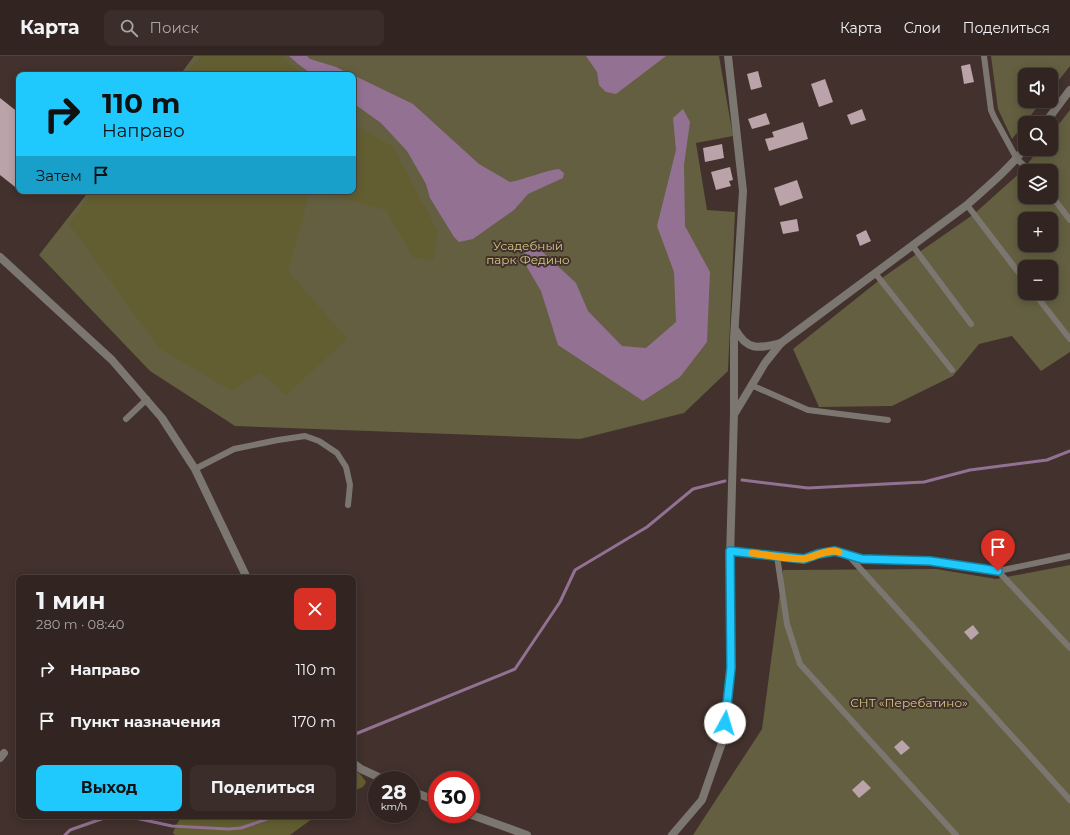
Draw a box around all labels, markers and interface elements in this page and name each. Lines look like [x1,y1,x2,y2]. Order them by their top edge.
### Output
search box [104,10,384,46]
text: Карта [20,16,80,39]
icon: search [118,17,140,39]
text: Поиск [150,18,199,37]
text: Карта [840,19,882,37]
text: Слои [904,19,941,37]
text: Поделиться [963,19,1050,37]
map controls [1018,68,1058,300]
button: sound [1018,68,1058,108]
text: 110 m [102,86,180,120]
icon: right [36,88,88,140]
button: search [1018,116,1058,156]
text: Направо [102,120,185,142]
icon: arrive [90,164,112,186]
button: layers [1018,164,1058,204]
text: Затем [36,166,82,185]
button: + [1018,212,1058,252]
park label: Усадебный парк Федино [486,238,570,267]
button: − [1018,260,1058,300]
pin [981,530,1015,571]
icon: arrive [987,536,1009,558]
text: 1 мин [36,586,105,615]
button: close [294,588,336,630]
text: 280 m · 08:40 [36,616,124,632]
icon: right [36,658,58,680]
text: Направо [70,660,140,679]
text: 110 m [295,660,336,679]
park label: СНТ «Перебатино» [850,695,968,710]
position arrow [704,702,746,744]
icon: arrive [36,710,58,732]
text: Пункт назначения [70,712,221,731]
text: 170 m [292,712,336,731]
button: Выход [36,765,182,811]
button: Поделиться [190,765,336,811]
speed limit sign: 30 [428,771,480,823]
text: 28 [382,780,407,804]
text: km/h [381,800,407,813]

